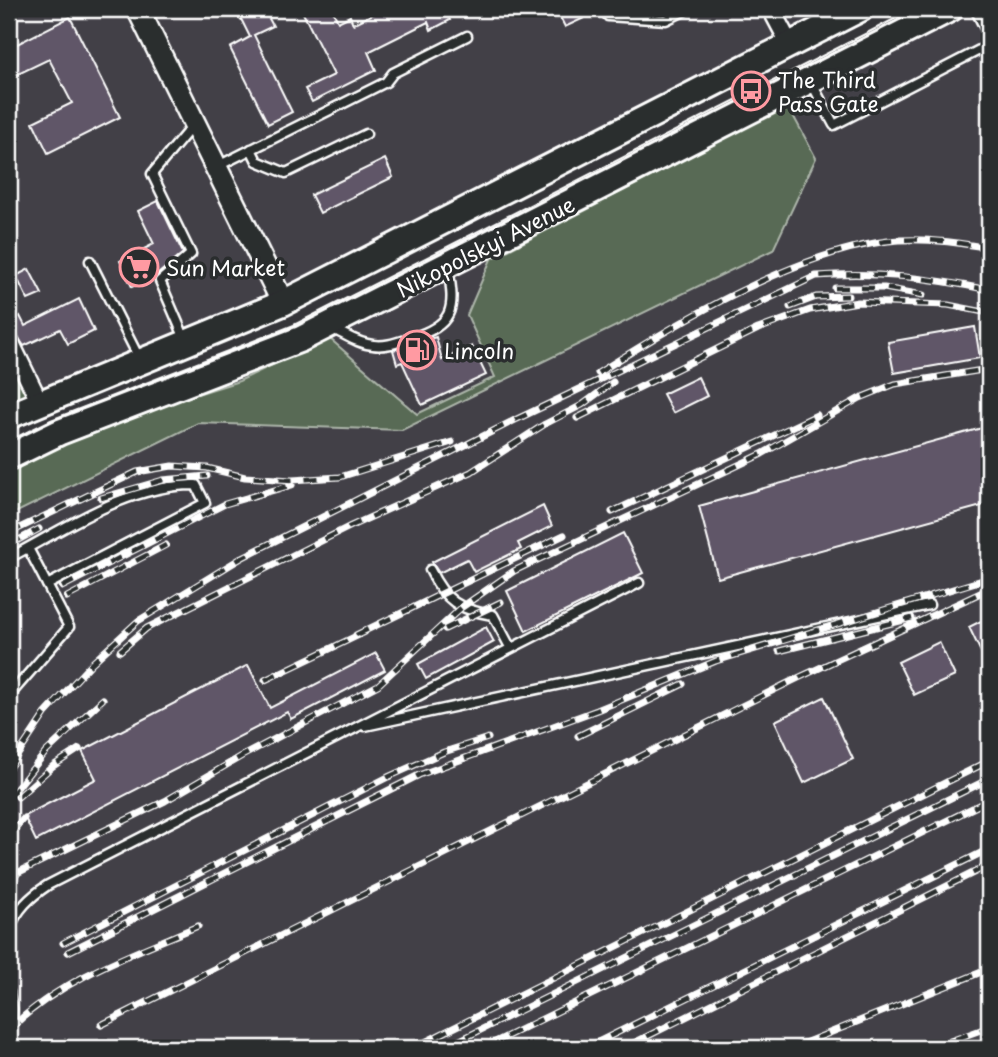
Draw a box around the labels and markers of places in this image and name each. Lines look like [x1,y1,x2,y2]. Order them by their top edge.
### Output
place label: The Third Pass Gate [778,63,879,119]
bus stop icon: The Third Pass Gate [730,70,772,112]
supermarket icon: Sun Market [118,246,160,288]
place label: Sun Market [166,251,285,283]
fuel station icon: Lincoln [396,329,438,371]
place label: Lincoln [444,334,514,366]

